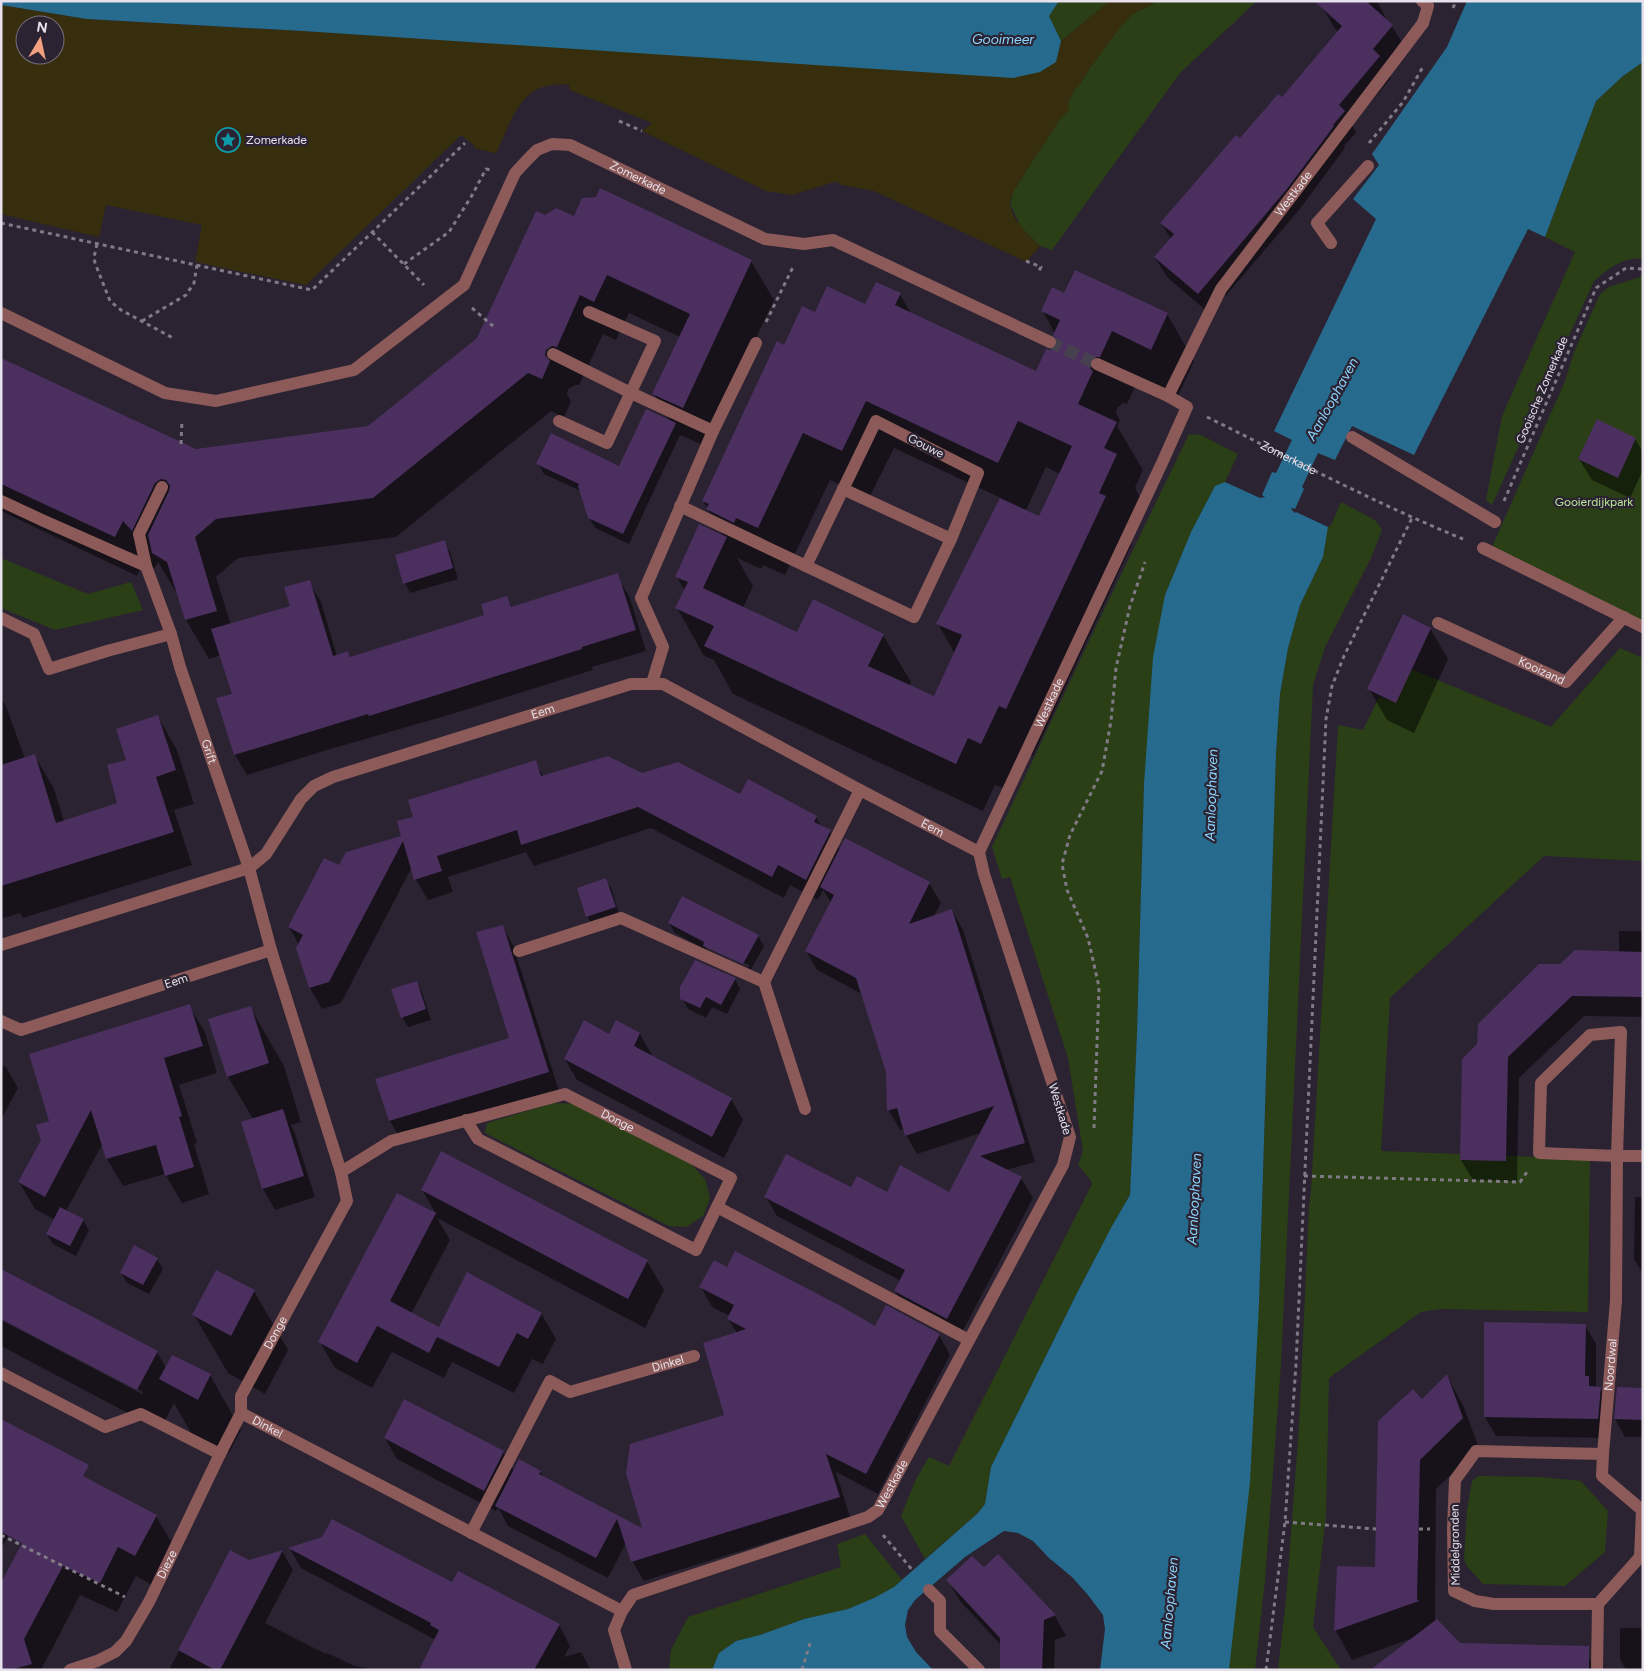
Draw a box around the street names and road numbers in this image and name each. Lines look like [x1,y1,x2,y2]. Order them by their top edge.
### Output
street label: Zomerkade [607,158,669,197]
street label: Westkade [1272,168,1315,219]
street label: Gooische Zomerkade [1513,334,1571,446]
street label: Gouwe [906,431,947,461]
street label: Zomerkade [1258,438,1319,478]
street label: Kooizand [1516,654,1567,687]
street label: Westkade [1031,675,1067,730]
street label: Eem [529,701,556,722]
street label: Grift [198,738,220,766]
street label: Eem [919,816,946,840]
street label: Eem [162,971,190,991]
street label: Westkade [1046,1082,1075,1137]
street label: Donge [599,1106,637,1135]
street label: Donge [261,1313,290,1352]
street label: Noordwal [1601,1338,1620,1392]
street label: Dinkel [650,1352,685,1375]
street label: Dinkel [250,1413,285,1441]
street label: Westkade [873,1457,911,1511]
street label: Middelgronden [1447,1504,1463,1586]
street label: Dieze [154,1548,180,1581]

